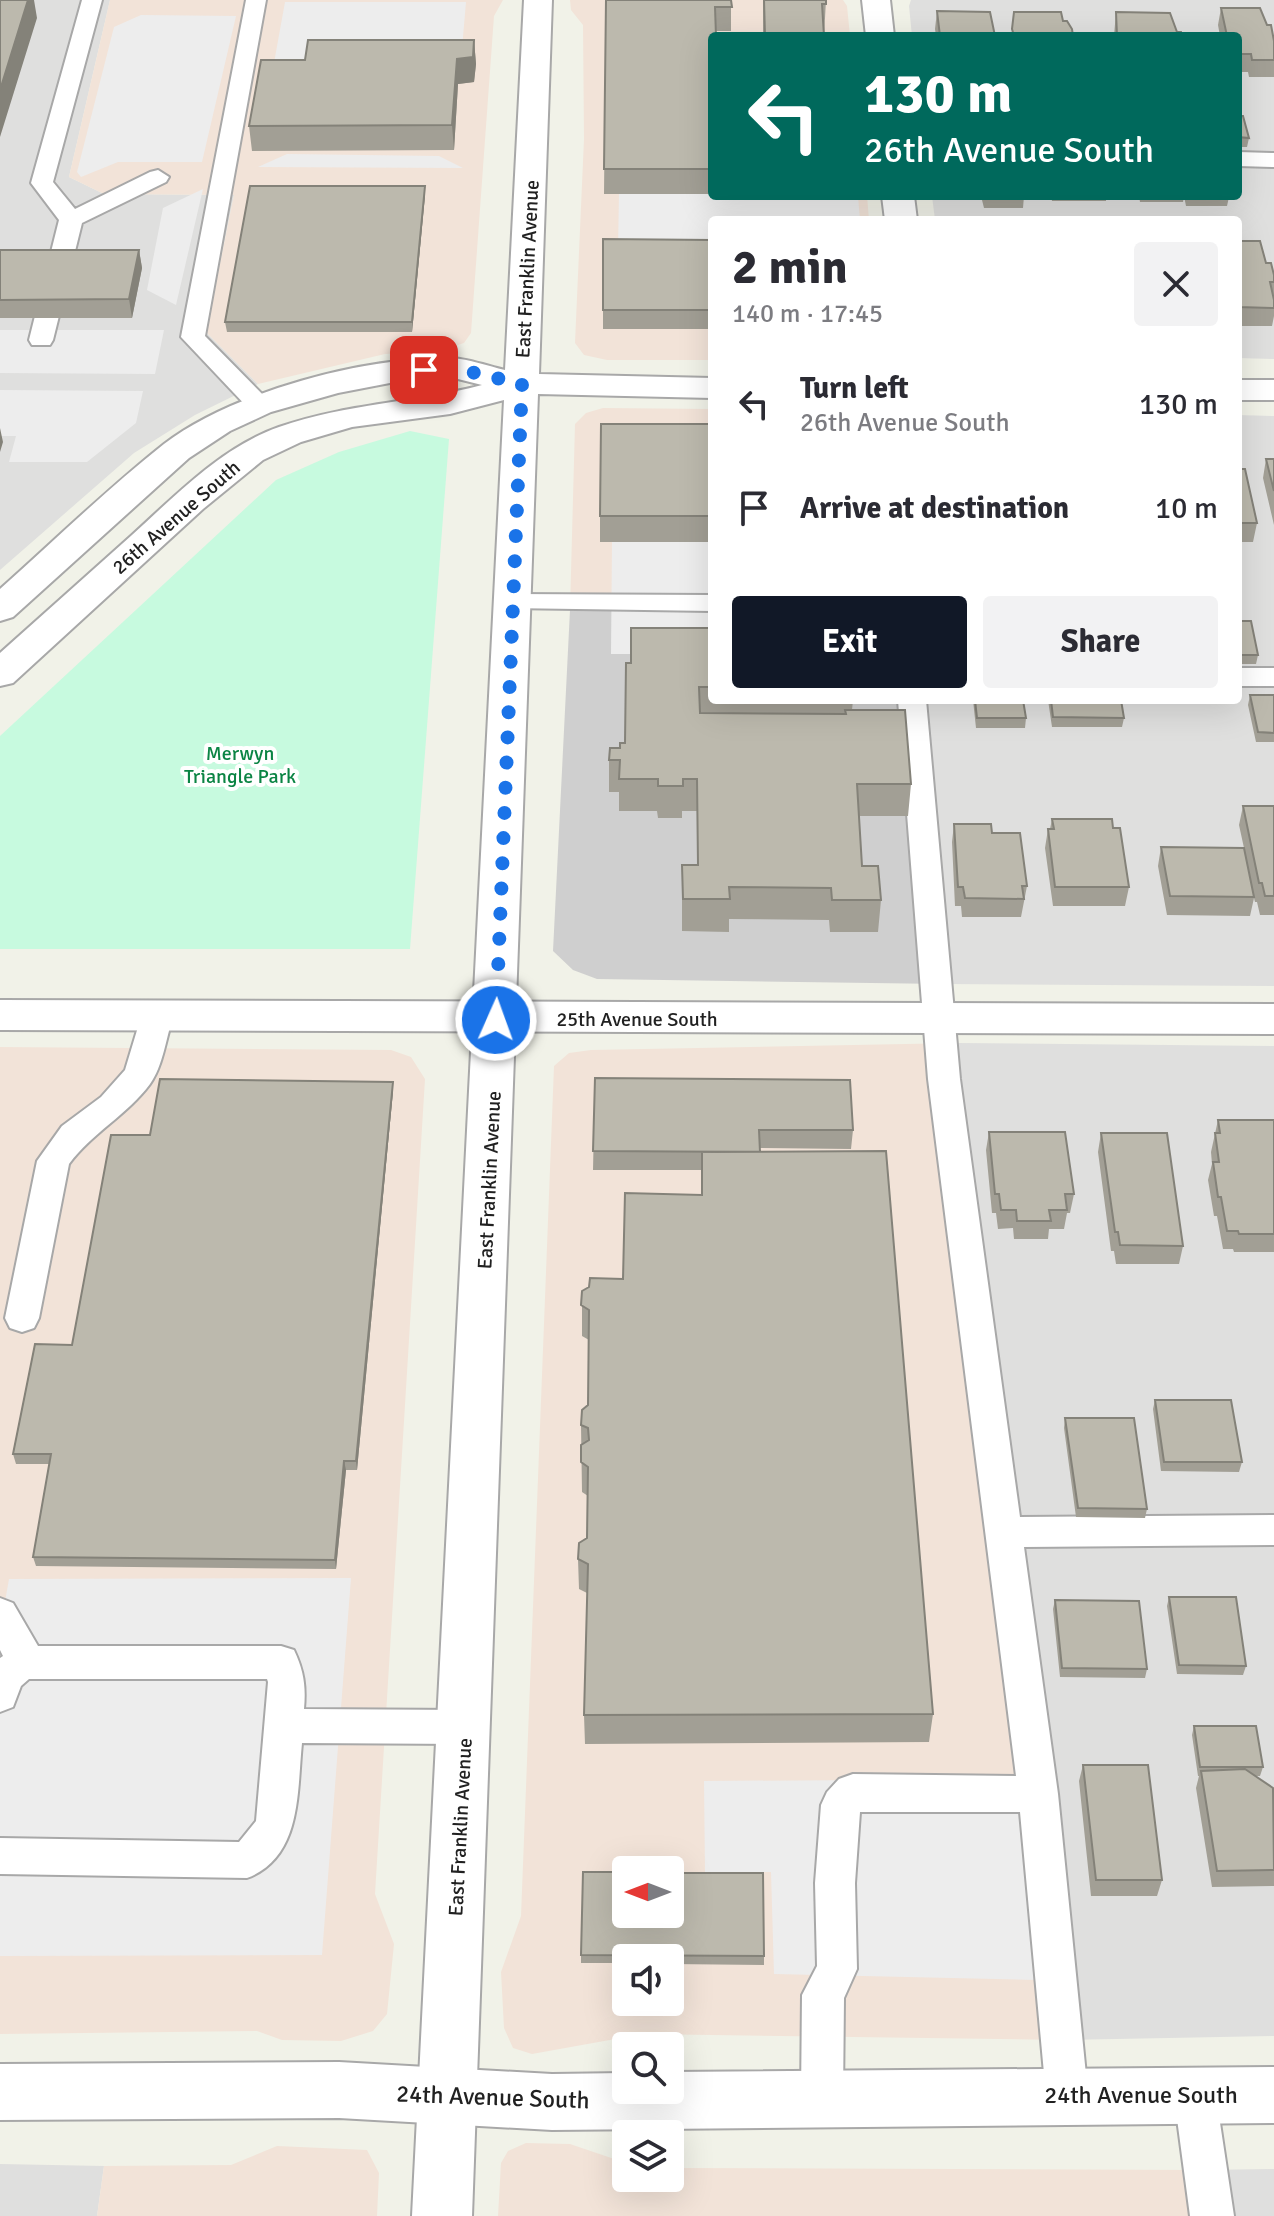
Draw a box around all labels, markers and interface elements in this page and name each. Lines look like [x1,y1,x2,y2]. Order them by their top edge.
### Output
text: 130 m [864,59,1012,128]
icon: left [732,64,836,168]
text: 26th Avenue South [864,128,1154,173]
street label: East Franklin Avenue [510,179,545,359]
text: 2 min [732,238,848,297]
button: close [1134,242,1218,326]
text: 140 m · 17:45 [732,298,883,330]
pin [390,336,458,404]
icon: arrive [402,348,446,392]
text: Turn left [800,370,909,407]
icon: left [732,382,776,426]
text: 130 m [1139,386,1218,423]
text: 26th Avenue South [800,407,1010,439]
street label: 26th Avenue South [107,455,245,580]
icon: arrive [732,486,776,530]
text: Arrive at destination [800,490,1069,527]
text: 10 m [1155,490,1218,527]
button: Exit [732,596,967,688]
button: Share [983,596,1218,688]
park label: Merwyn Triangle Park [184,741,296,789]
position arrow [454,978,538,1062]
street label: 25th Avenue South [556,1007,718,1032]
street label: East Franklin Avenue [472,1090,507,1270]
street label: East Franklin Avenue [443,1737,478,1917]
north arrow [612,1856,684,1928]
map controls [612,1856,684,2192]
button: sound [612,1944,684,2016]
button: search [612,2032,684,2104]
street label: 24th Avenue South [396,2079,590,2115]
street label: 24th Avenue South [1044,2080,1238,2110]
button: layers [612,2120,684,2192]

